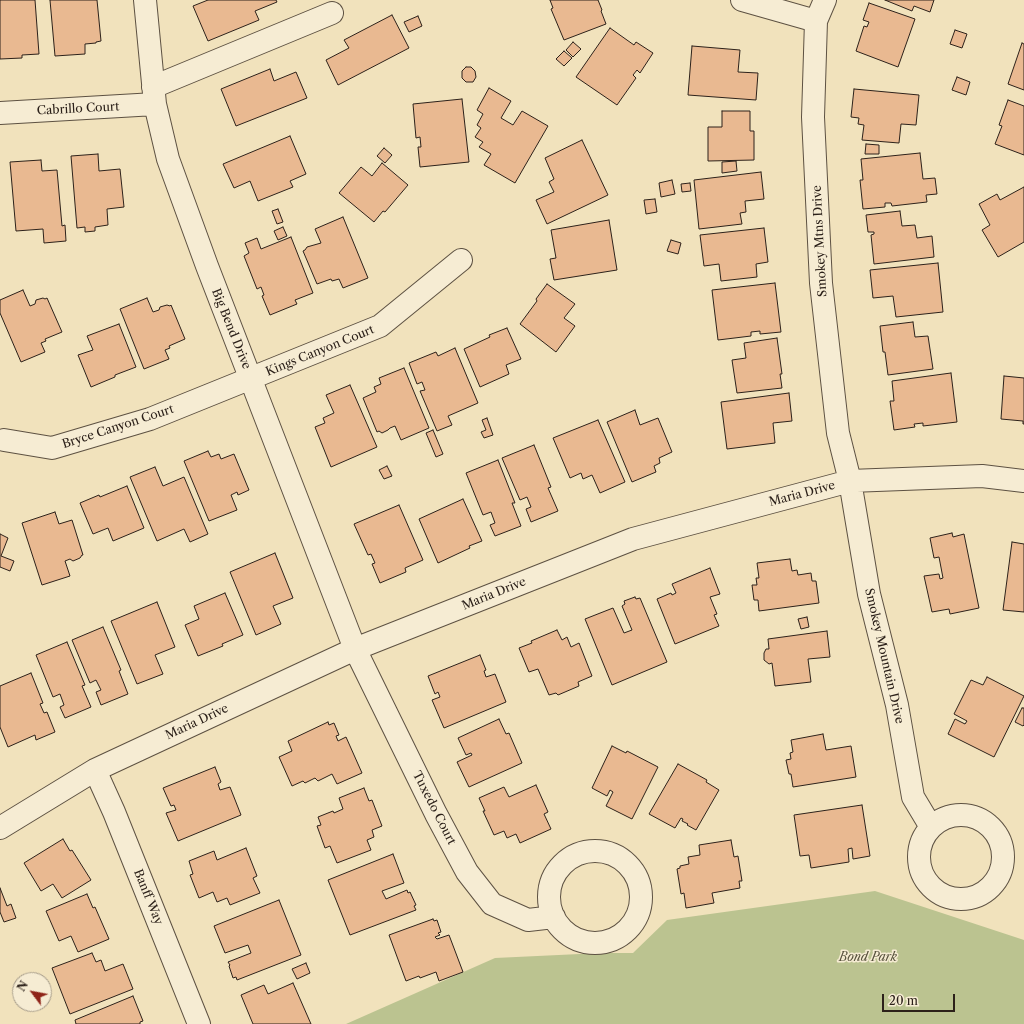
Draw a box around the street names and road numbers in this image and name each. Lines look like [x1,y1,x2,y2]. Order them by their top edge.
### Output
street label: Cabrillo Court [36,100,120,118]
street label: Smokey Mtns Drive [810,185,830,297]
street label: Big Bend Drive [208,287,254,371]
street label: Kings Canyon Court [264,323,376,379]
street label: Bryce Canyon Court [60,402,176,452]
street label: Maria Drive [767,478,837,510]
street label: Maria Drive [460,575,528,613]
street label: Smokey Mountain Drive [861,587,907,725]
street label: Maria Drive [163,701,231,743]
street label: Tuxedo Court [409,769,459,847]
street label: Banff Way [130,867,166,927]

